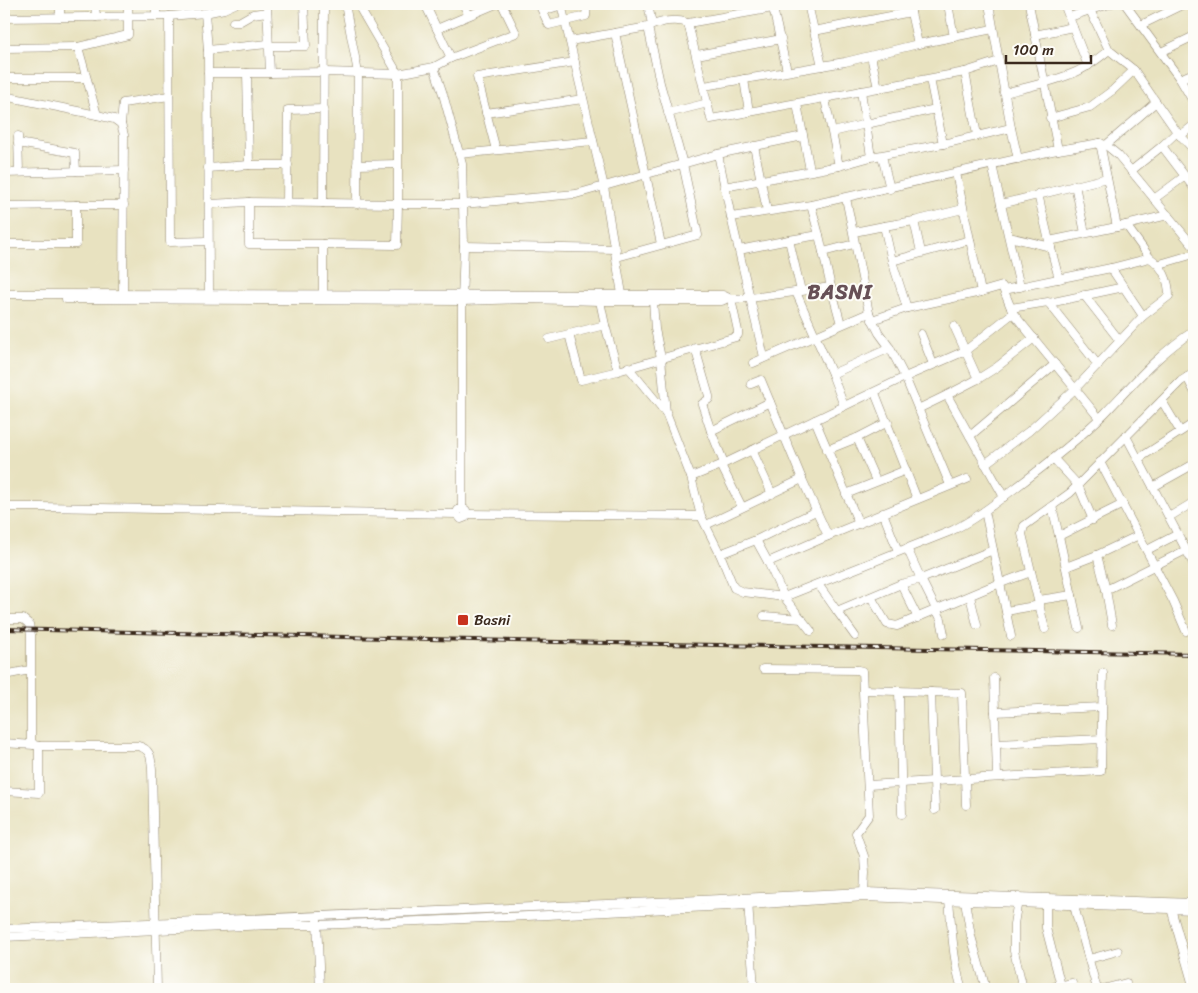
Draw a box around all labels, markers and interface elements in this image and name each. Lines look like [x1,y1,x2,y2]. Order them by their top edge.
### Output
scale bar [1006,32,1090,64]
text: 100 m [1013,37,1054,63]
district label: BASNI [807,275,874,310]
place label: Basni [474,607,511,633]
marker: Basni [456,613,470,627]

